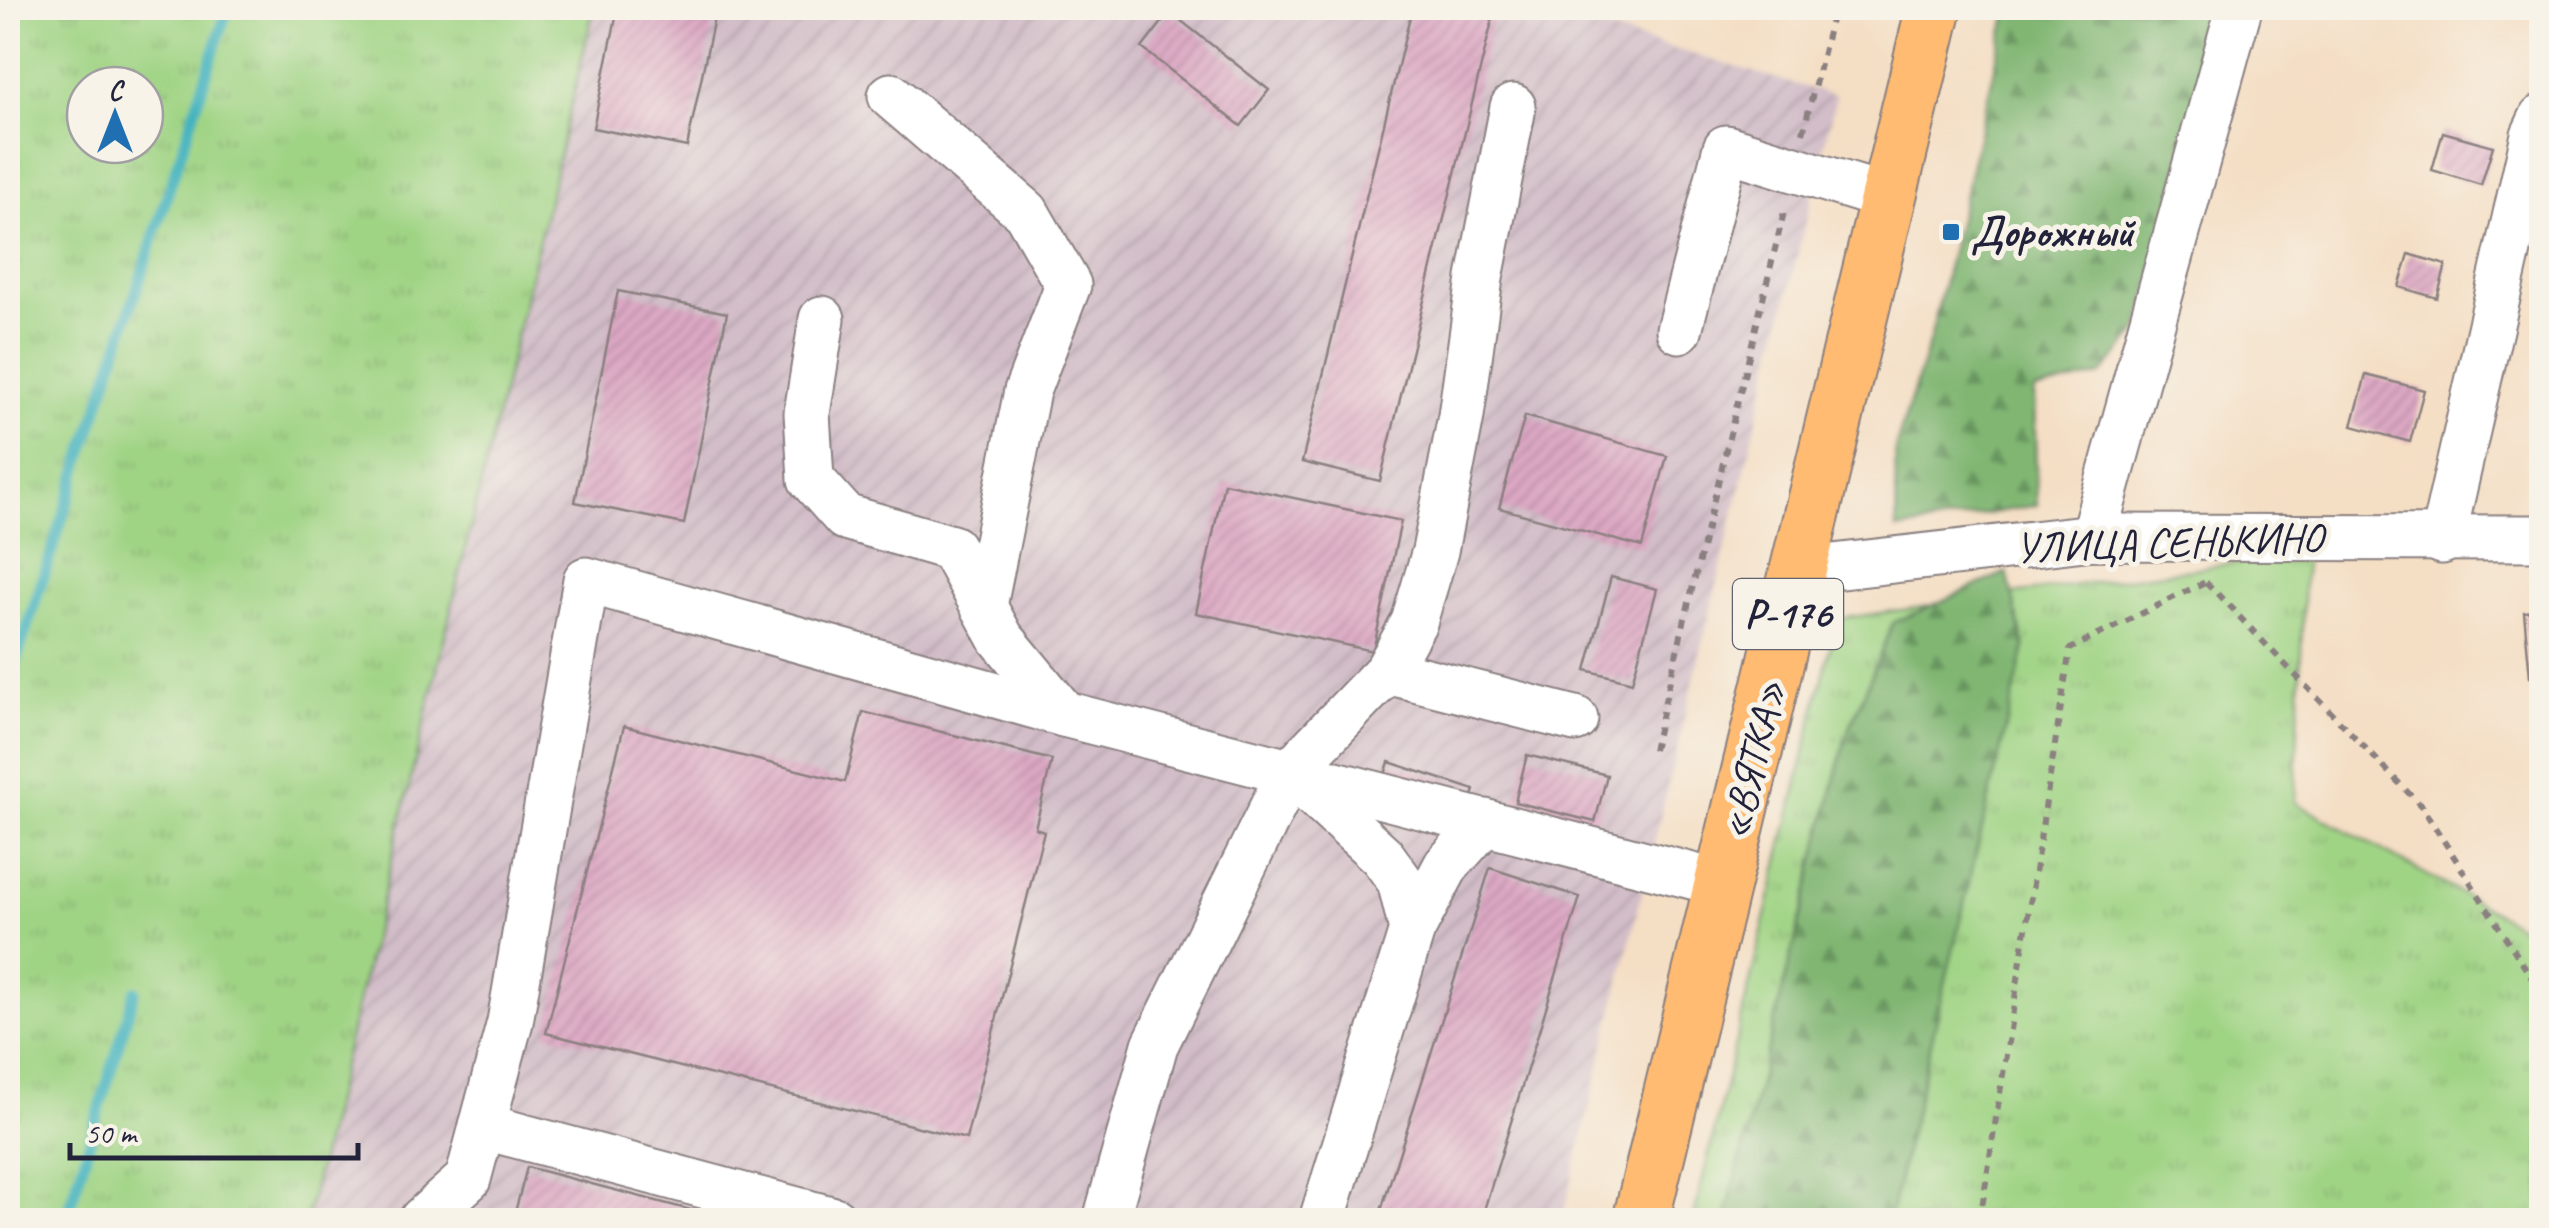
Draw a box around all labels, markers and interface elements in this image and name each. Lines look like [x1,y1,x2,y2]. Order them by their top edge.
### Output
north arrow [65,65,165,165]
text: С [108,73,125,108]
place label: Дорожный [1971,206,2137,259]
marker: Дорожный [1940,221,1962,243]
street label: УЛИЦА СЕНЬКИНО [2014,511,2328,575]
road number: Р-176 [1733,579,1843,649]
street label: «ВЯТКА» [1708,675,1798,845]
scale bar [70,1098,358,1160]
text: 50 m [85,1114,138,1152]

